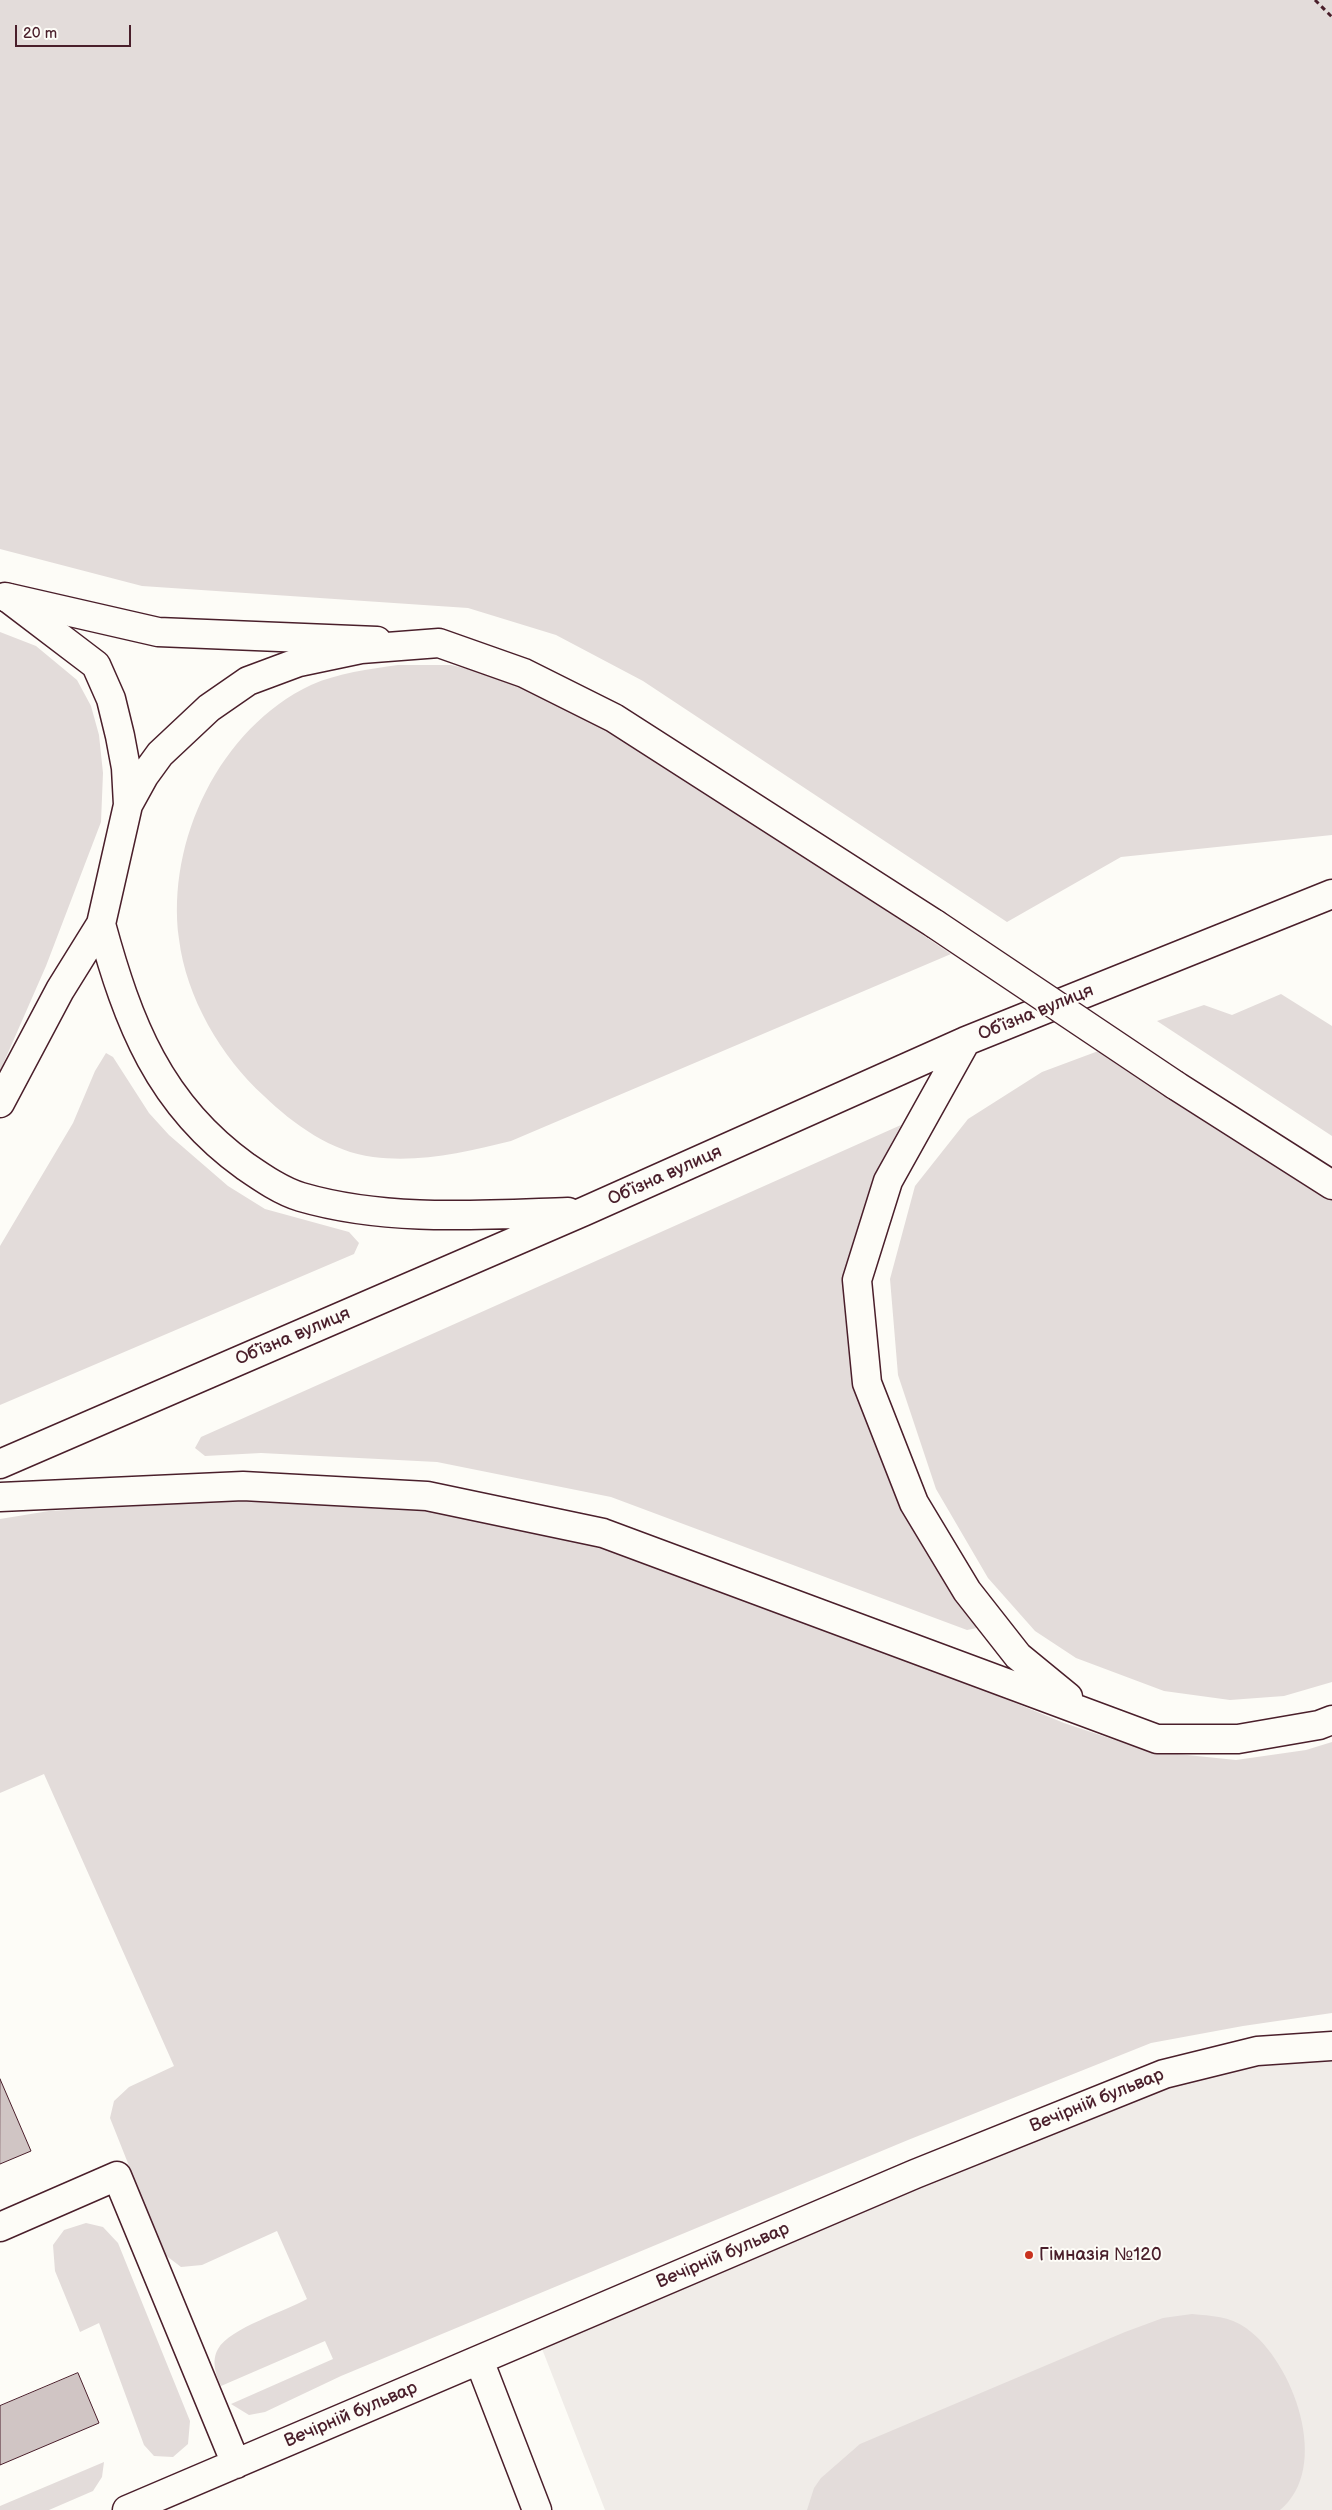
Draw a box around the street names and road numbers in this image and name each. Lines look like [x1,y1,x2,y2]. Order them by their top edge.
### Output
street label: Обʼїзна вулиця [975,980,1097,1046]
street label: Обʼїзна вулиця [605,1141,725,1211]
street label: Обʼїзна вулиця [232,1303,354,1371]
street label: Вечірній бульвар [1027,2064,1167,2138]
street label: Вечірній бульвар [653,2218,793,2294]
street label: Вечірній бульвар [281,2377,421,2453]

